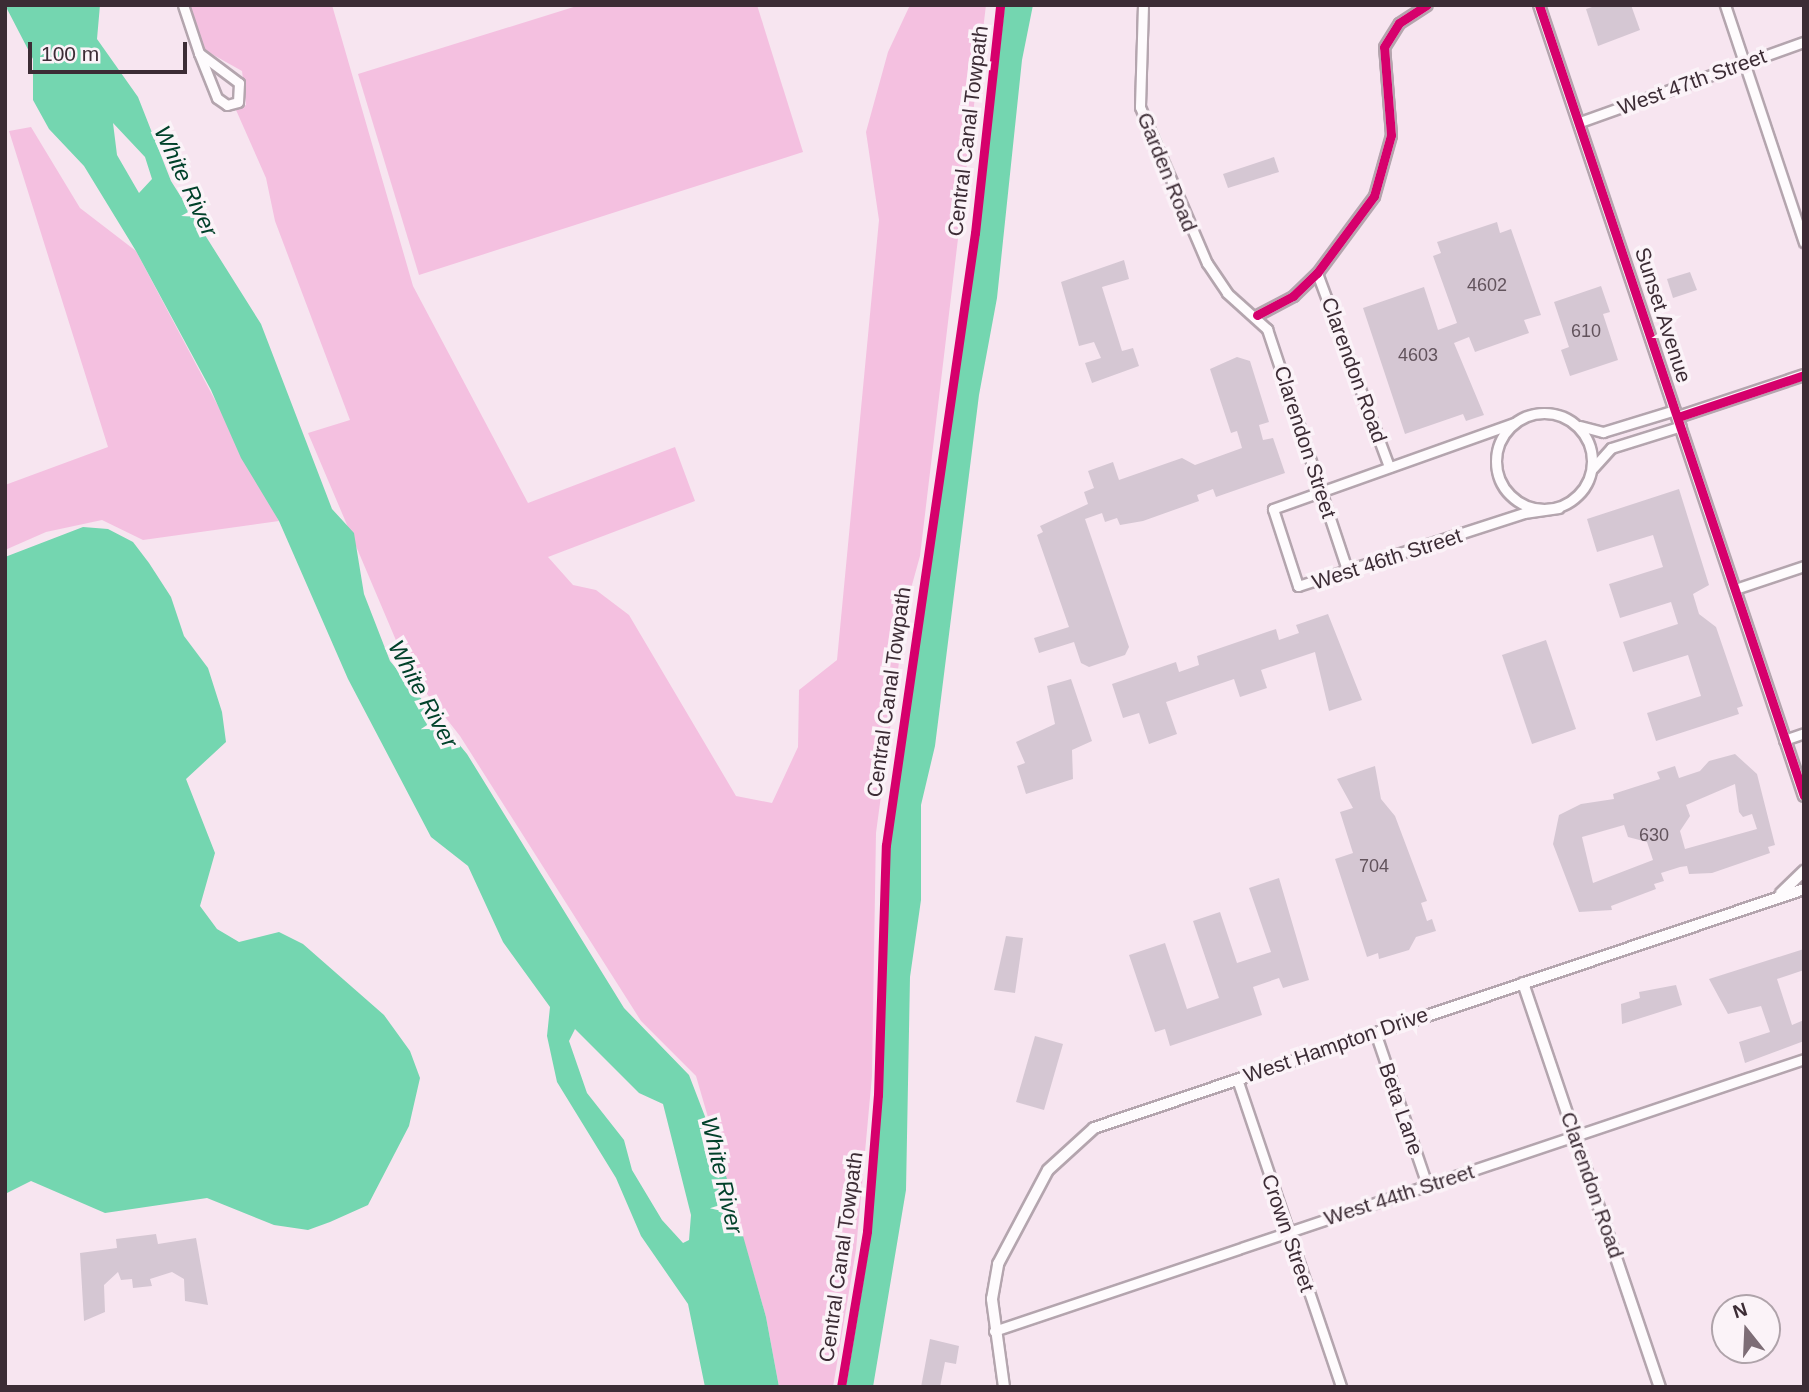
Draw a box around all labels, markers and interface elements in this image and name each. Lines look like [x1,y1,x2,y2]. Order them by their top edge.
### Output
street label: Central Canal Towpath [943,24,993,238]
scale bar [32,28,191,72]
text: 100 m [41,42,99,65]
street label: West 47th Street [1614,43,1770,121]
street label: Garden Road [1132,109,1202,235]
water label: White River [148,121,224,241]
street label: Sunset Avenue [1629,244,1697,386]
house number: 4602 [1467,274,1507,296]
street label: Clarendon Road [1316,294,1392,446]
house number: 610 [1571,320,1601,342]
house number: 4603 [1398,344,1438,366]
street label: Clarendon Street [1268,363,1342,521]
street label: West 46th Street [1309,523,1465,595]
street label: Central Canal Towpath [862,585,916,799]
water label: White River [382,635,464,753]
house number: 630 [1639,824,1669,846]
house number: 704 [1359,855,1389,877]
street label: West Hampton Drive [1240,1002,1432,1088]
street label: Beta Lane [1373,1060,1429,1158]
street label: Clarendon Road [1555,1109,1629,1261]
water label: White River [695,1114,749,1236]
street label: Central Canal Towpath [814,1150,868,1364]
street label: West 44th Street [1321,1159,1477,1231]
street label: Crown Street [1256,1171,1320,1295]
north arrow [1711,1294,1781,1364]
text: N [1730,1298,1750,1323]

